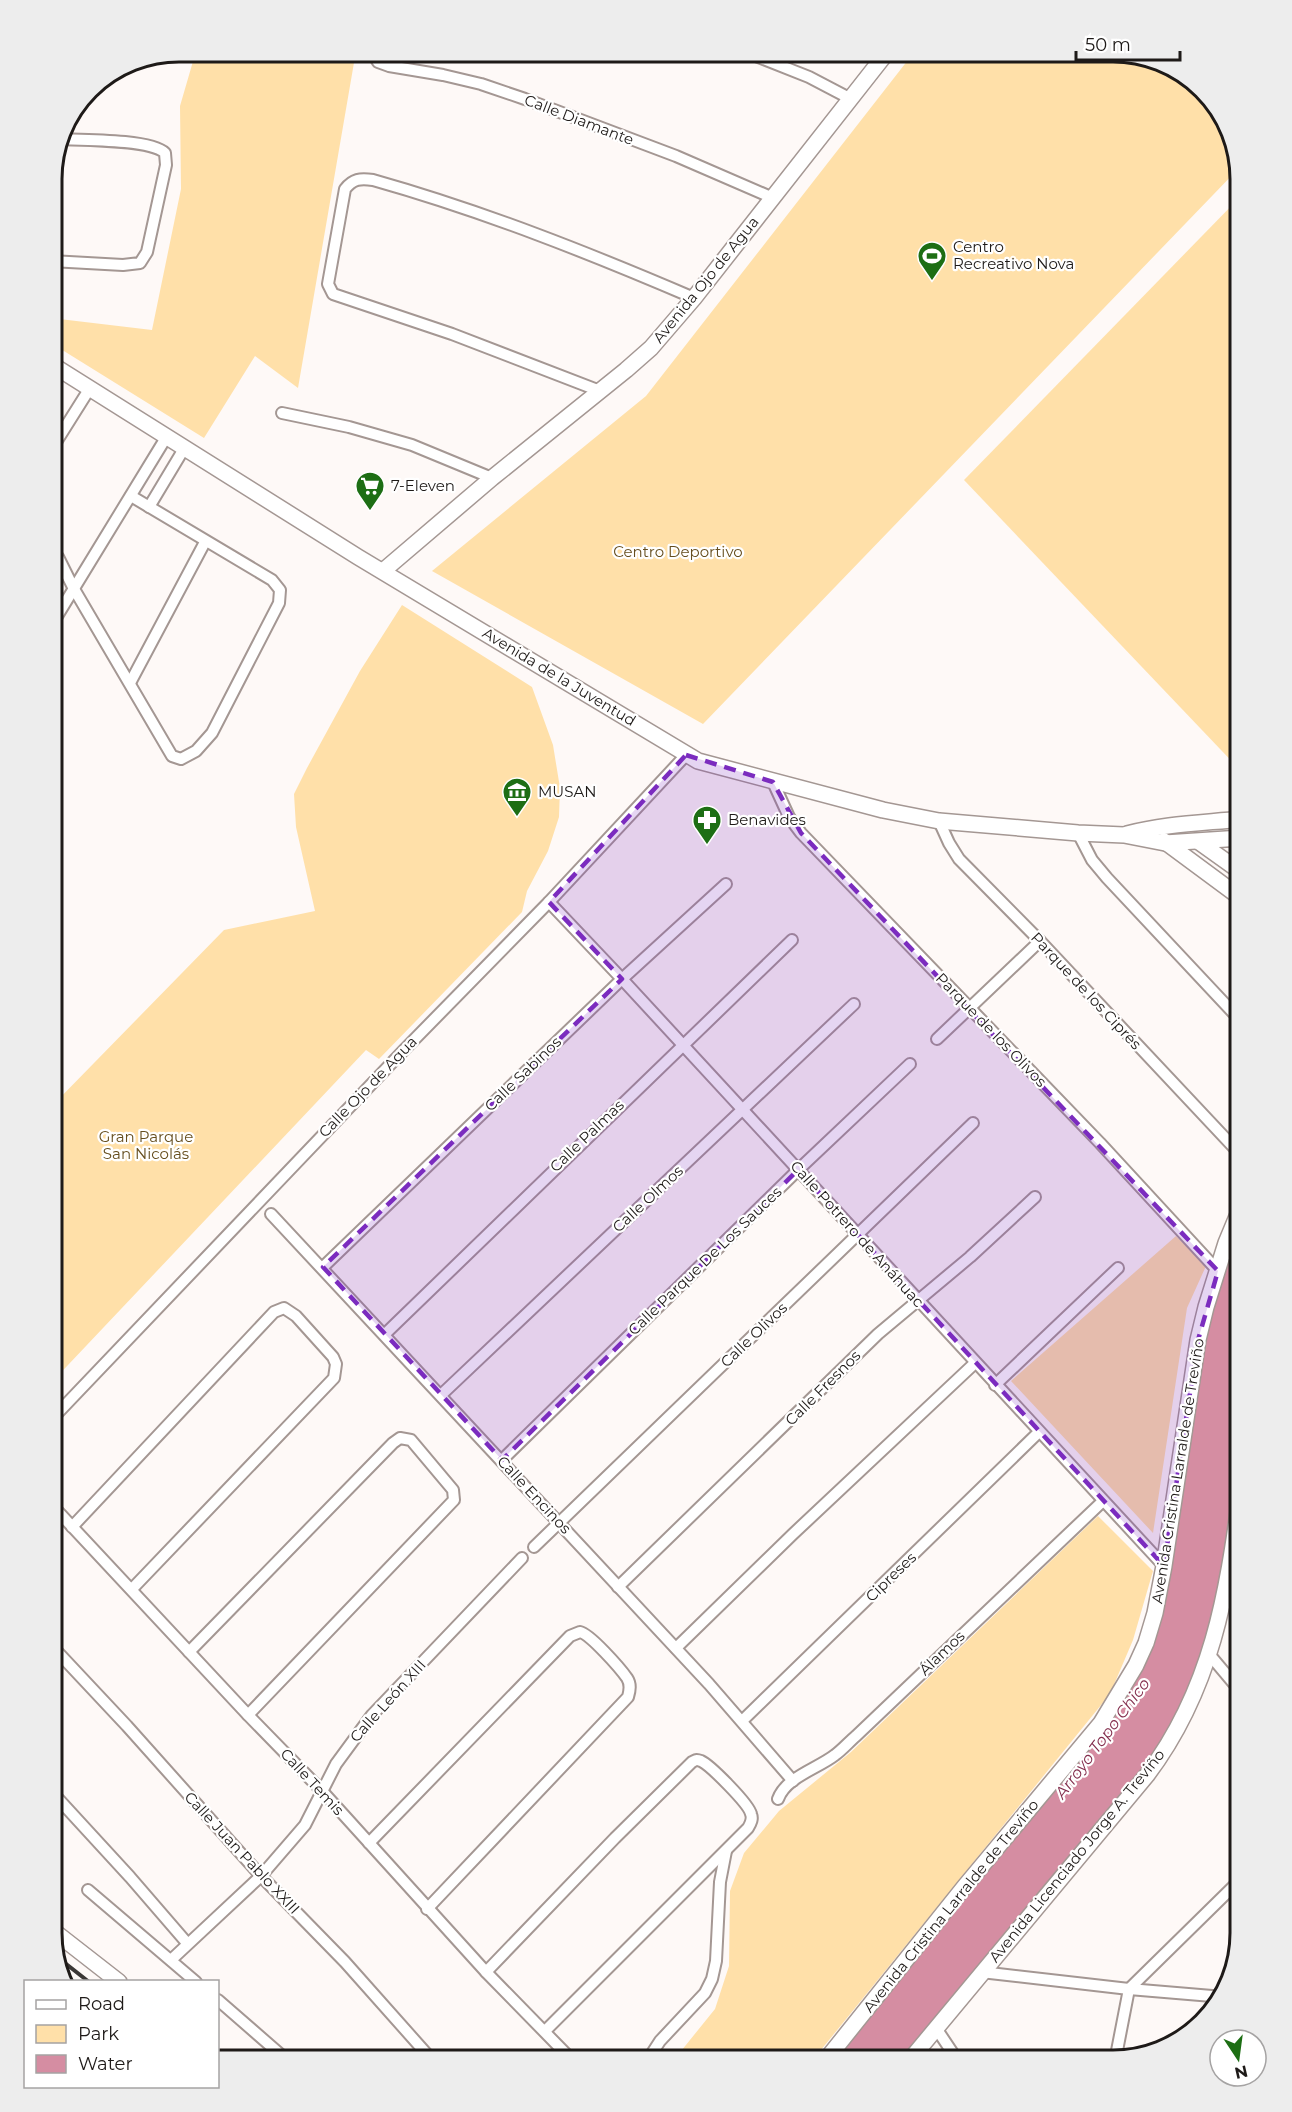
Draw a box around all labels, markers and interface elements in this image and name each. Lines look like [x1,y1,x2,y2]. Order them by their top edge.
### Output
scale bar [1076,24,1180,62]
text: 50 m [1085,34,1131,56]
street label: Calle Diamante [522,90,636,149]
street label: Avenida Ojo de Agua [649,212,763,347]
place label: Centro Recreativo Nova [953,237,1074,273]
sports icon: Centro Recreativo Nova [916,240,948,282]
supermarket icon: 7-Eleven [354,470,386,512]
place label: 7-Eleven [391,476,455,495]
park label: Centro Deportivo [613,542,743,561]
street label: Avenida de la Juventud [479,623,639,730]
museum icon: MUSAN [501,776,533,818]
place label: MUSAN [538,782,596,801]
pharmacy icon: Benavides [691,804,723,846]
place label: Benavides [728,810,806,829]
street label: Parque de los Ciprés [1027,928,1146,1053]
street label: Parque de los Olivos [932,969,1051,1091]
street label: Calle Ojo de Agua [314,1032,421,1141]
street label: Calle Sabinos [480,1032,565,1115]
street label: Calle Palmas [546,1095,628,1176]
park label: Gran Parque San Nicolás [99,1127,193,1163]
street label: Calle Potrero de Anáhuac [786,1156,928,1311]
street label: Calle Olmos [608,1161,687,1236]
street label: Calle Parque De Los Sauces [624,1182,786,1339]
street label: Calle Olivos [716,1298,791,1371]
street label: Avenida Cristina Larralde de Treviño [1147,1337,1208,1605]
street label: Calle Fresnos [781,1346,864,1429]
street label: Calle Encinos [493,1452,575,1538]
street label: Cipreses [861,1548,920,1606]
street label: Álamos [915,1626,968,1679]
street label: Calle León XIII [345,1655,430,1746]
water label: Arroyo Topo Chico [1050,1675,1154,1803]
street label: Calle Temis [277,1744,348,1819]
street label: Avenida Licenciado Jorge A. Treviño [985,1745,1169,1966]
street label: Calle Juan Pablo XXIII [181,1787,304,1918]
street label: Avenida Cristina Larralde de Treviño [859,1795,1042,2016]
legend [24,1980,219,2088]
text: Road [78,1993,125,2015]
text: Park [78,2023,119,2045]
north arrow [1208,2028,1268,2088]
text: Water [78,2053,133,2075]
text: N [1233,2061,1250,2083]

